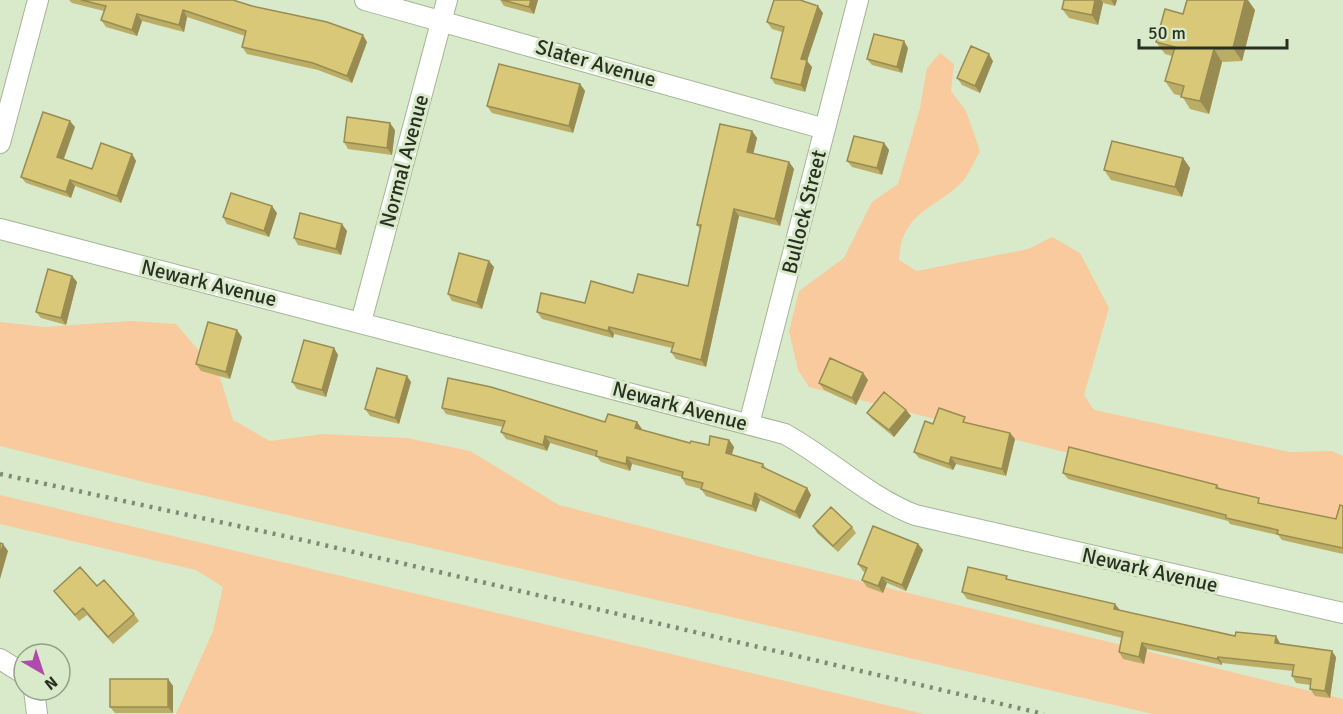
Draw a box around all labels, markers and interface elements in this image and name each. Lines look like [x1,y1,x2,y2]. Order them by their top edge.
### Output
scale bar [1139,12,1288,50]
text: 50 m [1148,22,1186,44]
street label: Slater Avenue [533,33,659,93]
street label: Normal Avenue [374,92,434,230]
street label: Bullock Street [776,147,832,277]
street label: Newark Avenue [139,254,279,312]
street label: Newark Avenue [610,375,750,437]
street label: Newark Avenue [1080,542,1220,598]
north arrow [12,642,72,702]
text: N [40,672,61,694]

